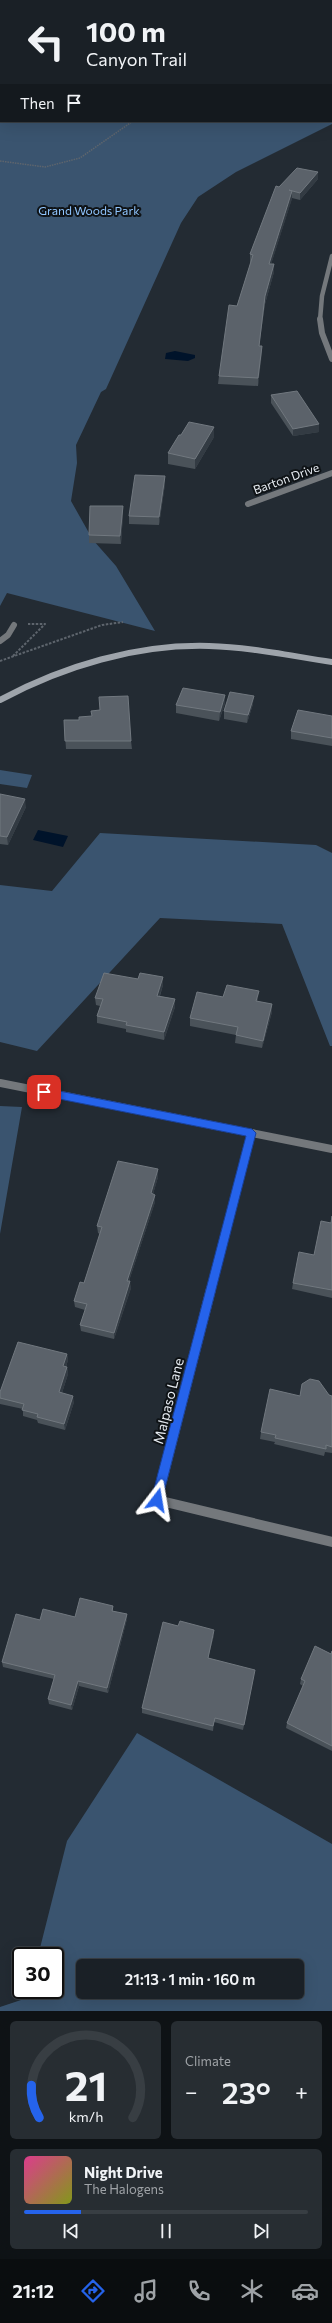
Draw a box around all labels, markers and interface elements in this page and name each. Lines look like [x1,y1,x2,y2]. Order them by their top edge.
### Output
text: 100 m [86,14,166,48]
icon: left [20,16,72,68]
text: Canyon Trail [86,48,187,70]
icon: arrive [63,92,85,114]
text: Then [20,94,55,112]
park label: Grand Woods Park [38,203,140,217]
street label: Barton Drive [251,460,321,496]
pin [27,1075,61,1109]
icon: arrive [33,1081,55,1103]
street label: Malpaso Lane [149,1356,187,1446]
position arrow [136,1479,178,1521]
speed limit sign: 30 [12,1947,64,1999]
text: 21:13 · 1 min · 160 m [125,1970,255,1988]
text: Climate [185,2053,231,2069]
text: 21 [64,2059,107,2110]
text: 23° [222,2073,271,2110]
text: − [185,2078,198,2105]
text: + [295,2078,308,2105]
text: km/h [68,2107,103,2125]
text: Night Drive [84,2163,163,2181]
text: The Halogens [84,2181,164,2197]
icon: previous [60,2220,82,2242]
icon: pause [155,2220,177,2242]
icon: next [250,2220,272,2242]
icon: directions [79,2277,107,2305]
icon: music [132,2277,160,2305]
icon: phone [185,2277,213,2305]
icon: climate [238,2277,266,2305]
icon: car [291,2277,319,2305]
text: 21:12 [13,2280,54,2302]

